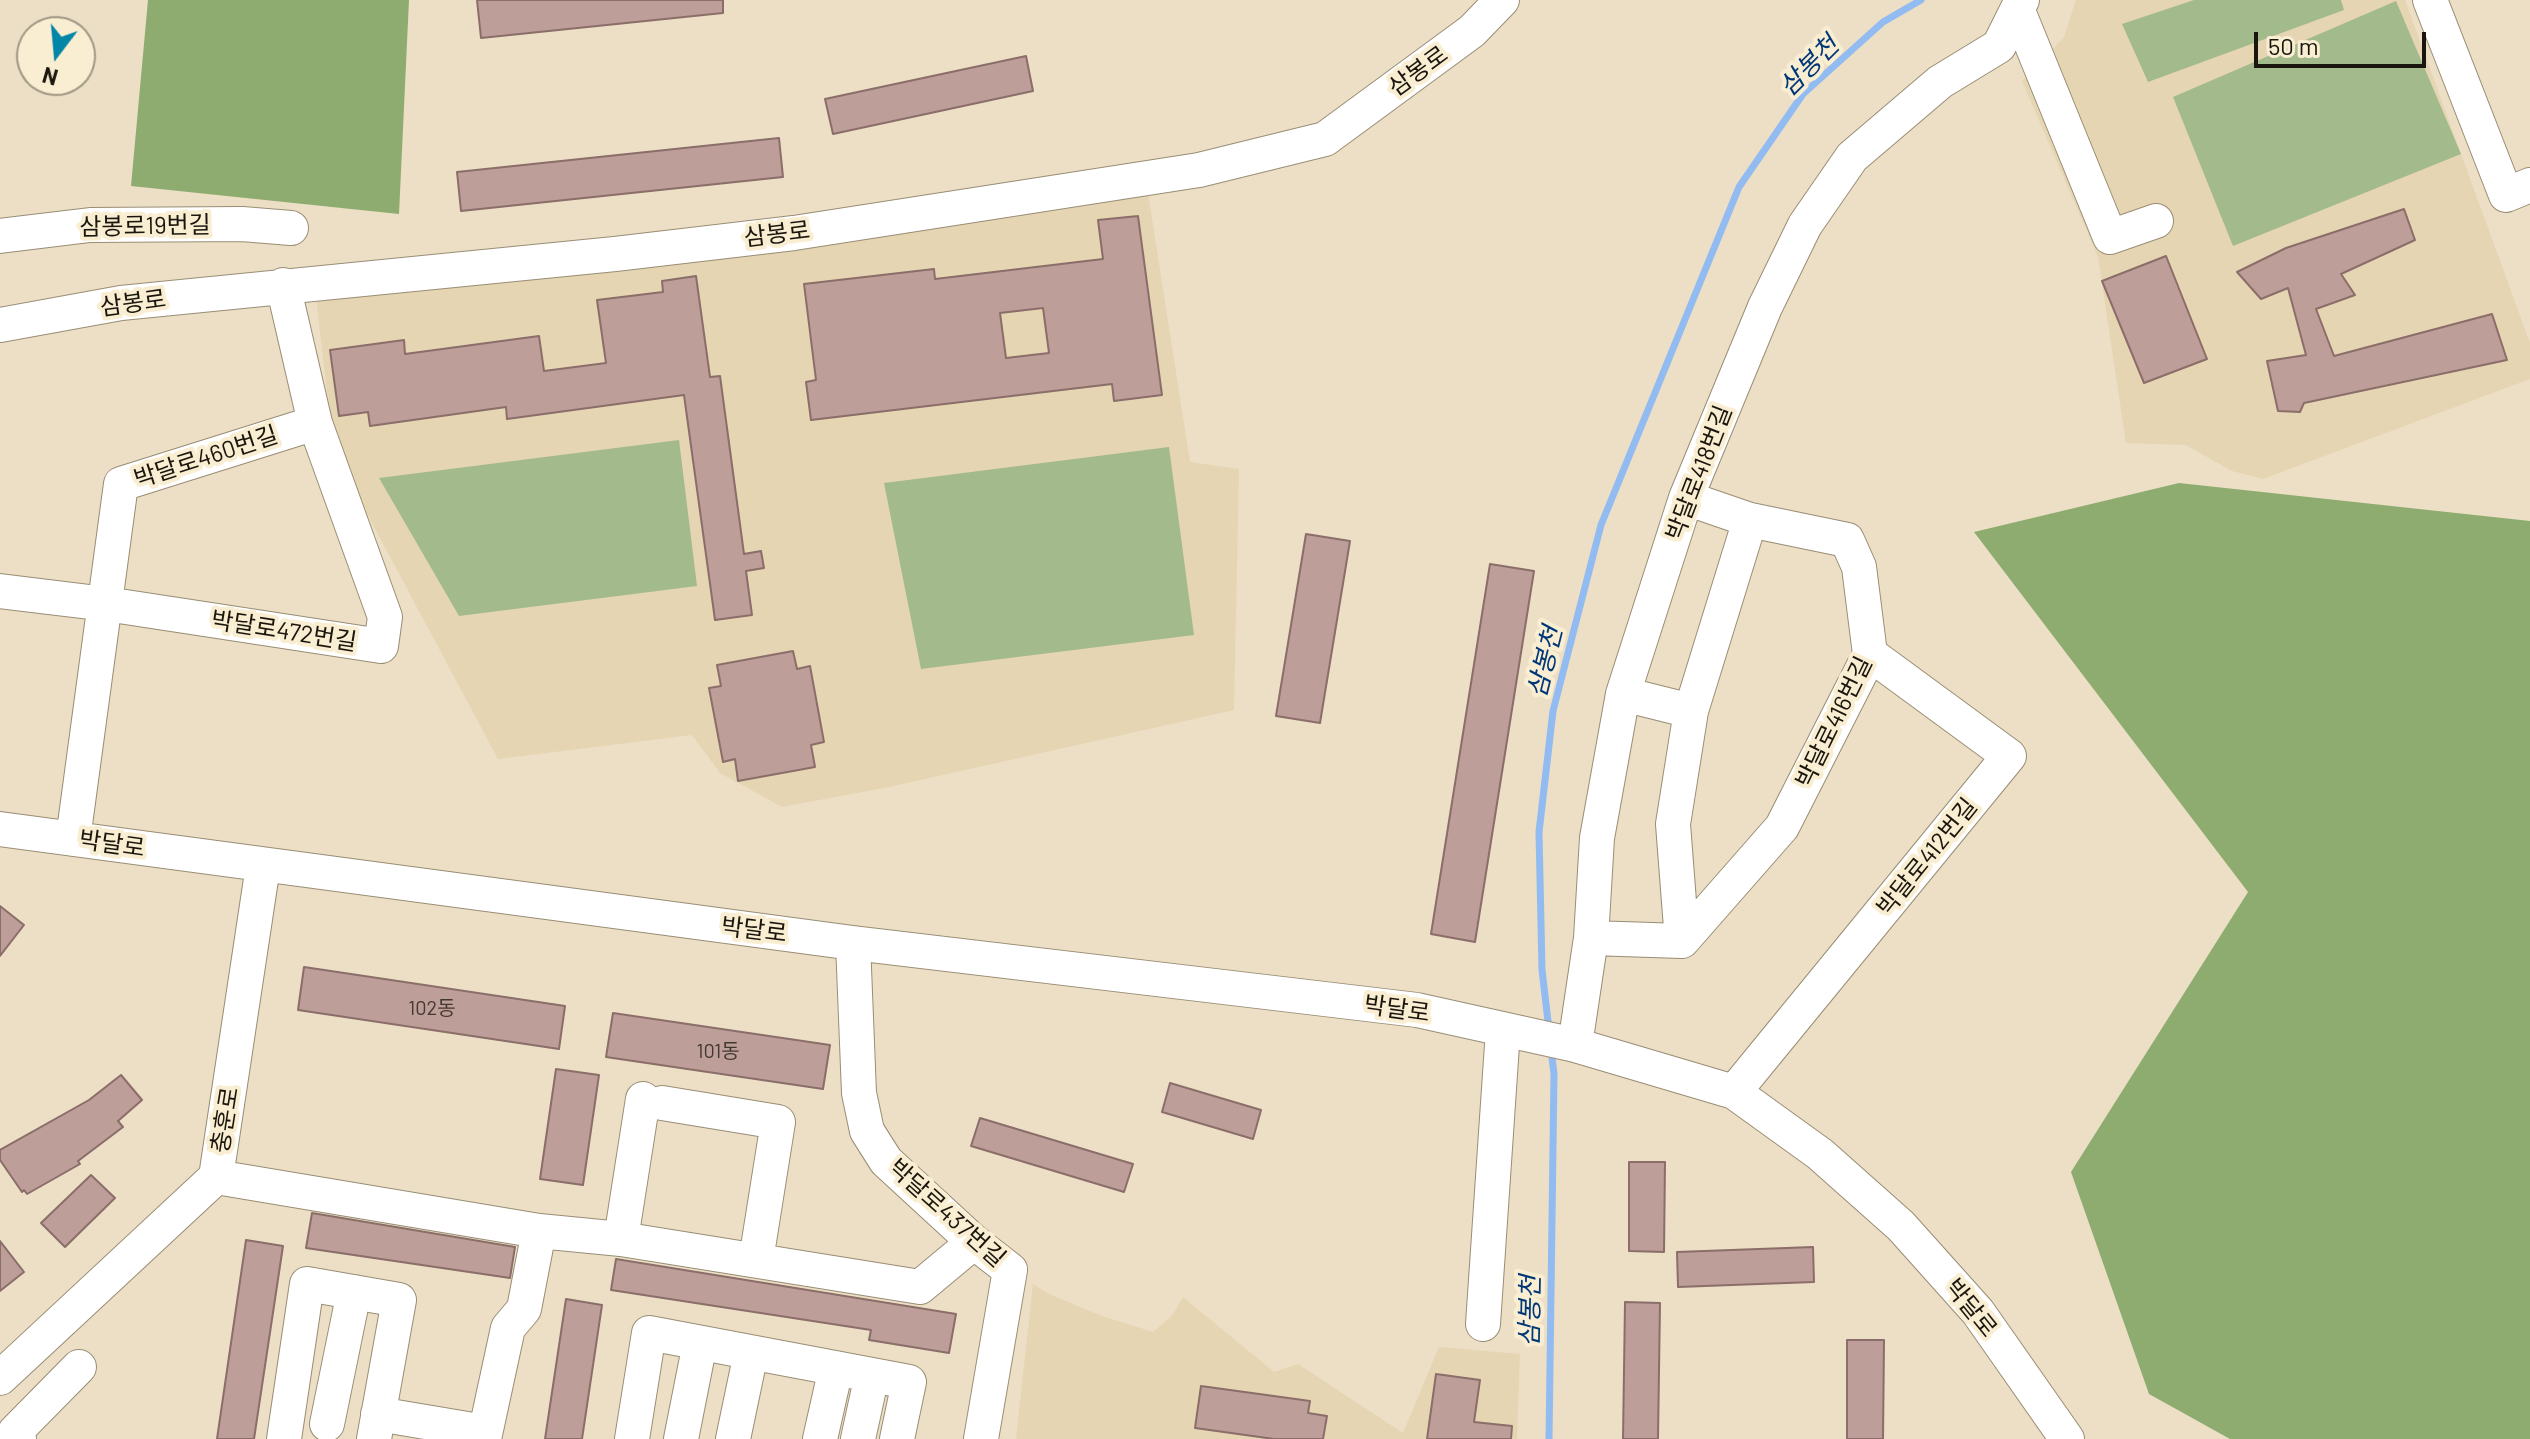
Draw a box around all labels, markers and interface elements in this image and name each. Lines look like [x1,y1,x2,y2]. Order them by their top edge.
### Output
north arrow [16,16,96,96]
scale bar [2258,16,2430,66]
water label: 삼봉천 [1773,30,1845,102]
text: 50 m [2268,31,2319,60]
street label: 삼봉로 [1383,40,1453,102]
text: N [39,63,61,92]
street label: 삼봉로19번길 [79,210,211,242]
street label: 삼봉로 [742,216,812,252]
street label: 삼봉로 [98,284,168,322]
street label: 박달로418번길 [1660,401,1738,545]
street label: 박달로460번길 [130,420,282,494]
street label: 박달로472번길 [209,605,359,657]
water label: 삼봉천 [1521,623,1569,701]
street label: 박달로416번길 [1790,652,1878,792]
street label: 박달로412번길 [1871,792,1983,922]
street label: 박달로 [77,825,147,863]
street label: 박달로 [719,912,789,948]
street label: 박달로 [1362,990,1432,1028]
house number: 102동 [408,996,456,1020]
house number: 101동 [696,1039,740,1063]
street label: 충훈로 [206,1085,244,1155]
street label: 박달로437번길 [883,1153,1011,1273]
street label: 박달로 [1939,1273,2003,1343]
water label: 삼봉천 [1514,1275,1546,1347]

